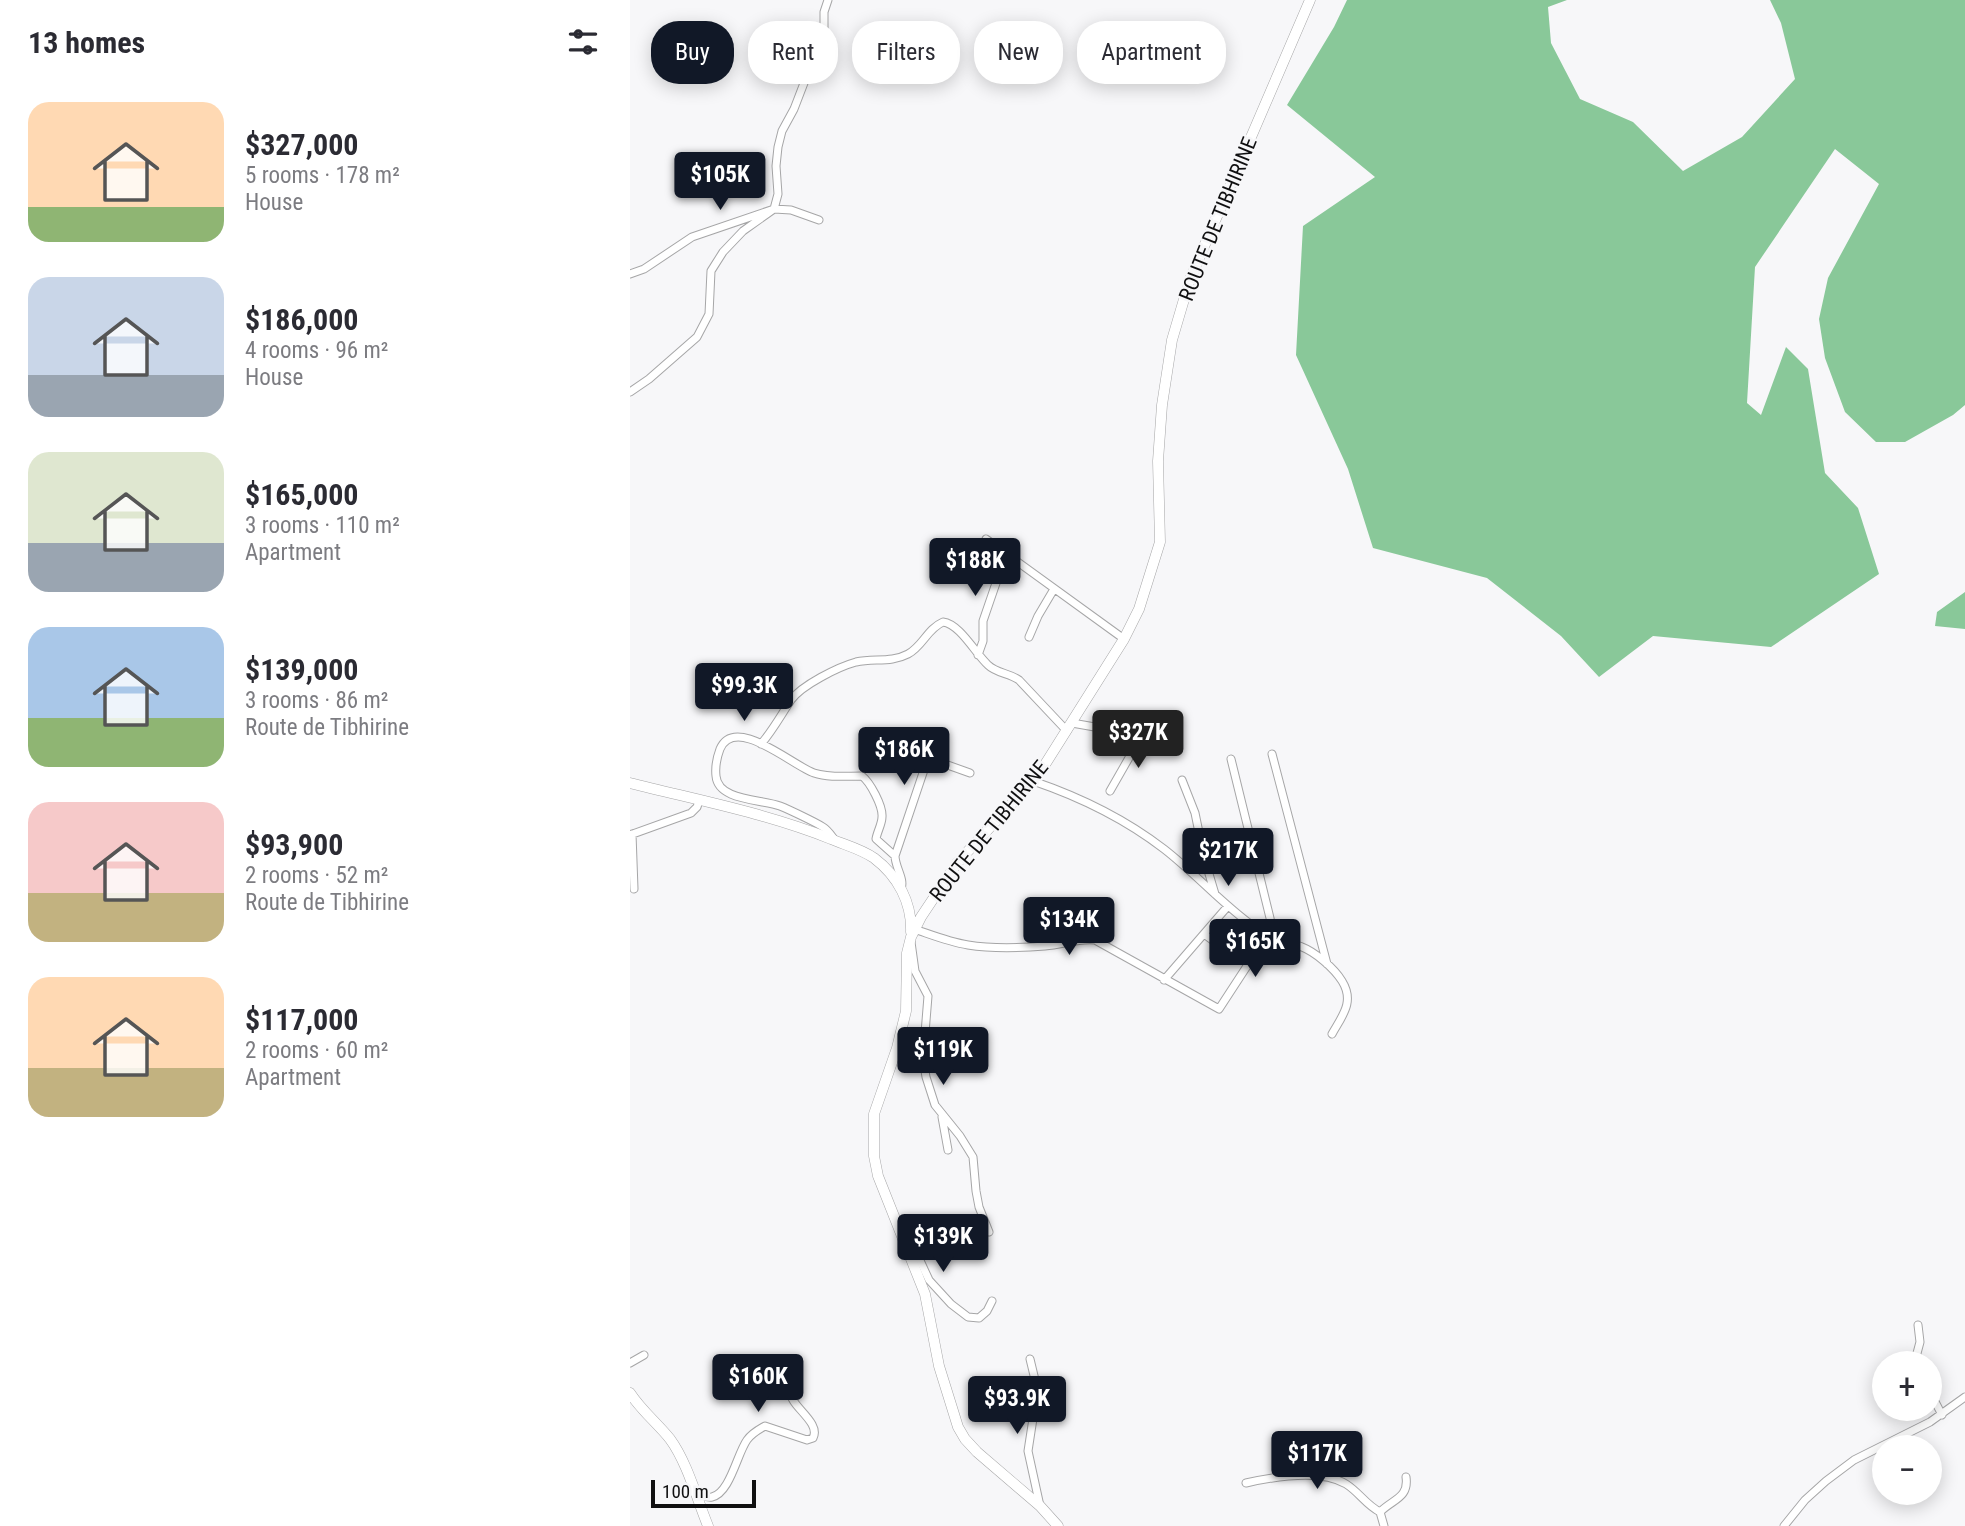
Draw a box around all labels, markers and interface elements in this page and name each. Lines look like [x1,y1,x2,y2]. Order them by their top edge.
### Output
chip: Buy [651,21,734,84]
chip: Rent [748,21,838,84]
chip: Filters [852,21,960,84]
chip: New [974,21,1063,84]
chip: Apartment [1077,21,1226,84]
icon: filters [564,23,602,61]
text: 13 homes [28,25,145,60]
text: $327,000 [245,127,358,162]
icon: home [84,130,168,214]
street label: ROUTE DE TIBHIRINE [1174,134,1262,304]
pin: $105K [671,152,769,212]
text: $105K [690,161,750,188]
text: 5 rooms · 178 m² [245,162,400,189]
text: House [245,189,303,216]
text: $186,000 [245,302,358,337]
icon: home [84,305,168,389]
text: 4 rooms · 96 m² [245,337,388,364]
text: House [245,364,303,391]
text: $165,000 [245,477,358,512]
icon: home [84,480,168,564]
text: 3 rooms · 110 m² [245,512,400,539]
pin: $188K [926,538,1024,598]
text: Apartment [245,539,341,566]
text: $188K [945,547,1005,574]
text: $139,000 [245,652,358,687]
icon: home [84,655,168,739]
pin: $99.3K [687,664,801,723]
text: $99.3K [711,672,777,699]
text: 3 rooms · 86 m² [245,687,388,714]
pin: $327K [1089,710,1187,770]
text: Route de Tibhirine [245,714,409,741]
text: $327K [1108,719,1168,746]
pin: $186K [855,728,953,787]
text: $186K [874,736,934,763]
street label: ROUTE DE TIBHIRINE [925,756,1053,906]
text: $93,900 [245,827,343,862]
pin: $217K [1179,828,1277,888]
icon: home [84,830,168,914]
text: $217K [1198,837,1258,864]
text: 2 rooms · 52 m² [245,862,388,889]
text: Route de Tibhirine [245,889,409,916]
pin: $134K [1020,898,1118,957]
text: $134K [1039,906,1099,933]
pin: $165K [1206,920,1304,979]
text: $165K [1225,928,1285,955]
text: $117,000 [245,1002,358,1037]
icon: home [84,1005,168,1089]
pin: $119K [894,1028,992,1087]
text: $119K [913,1036,973,1063]
text: 2 rooms · 60 m² [245,1037,388,1064]
text: Apartment [245,1064,341,1091]
pin: $139K [894,1214,992,1274]
text: $139K [913,1223,973,1250]
map controls [1872,1351,1942,1505]
button: + [1872,1351,1942,1421]
pin: $160K [709,1354,807,1414]
text: $160K [728,1363,788,1390]
pin: $93.9K [960,1376,1074,1436]
text: $93.9K [984,1385,1050,1412]
pin: $117K [1268,1432,1366,1491]
button: − [1872,1435,1942,1505]
text: $117K [1287,1440,1347,1467]
scale bar [651,1477,756,1509]
text: 100 m [662,1480,709,1503]

